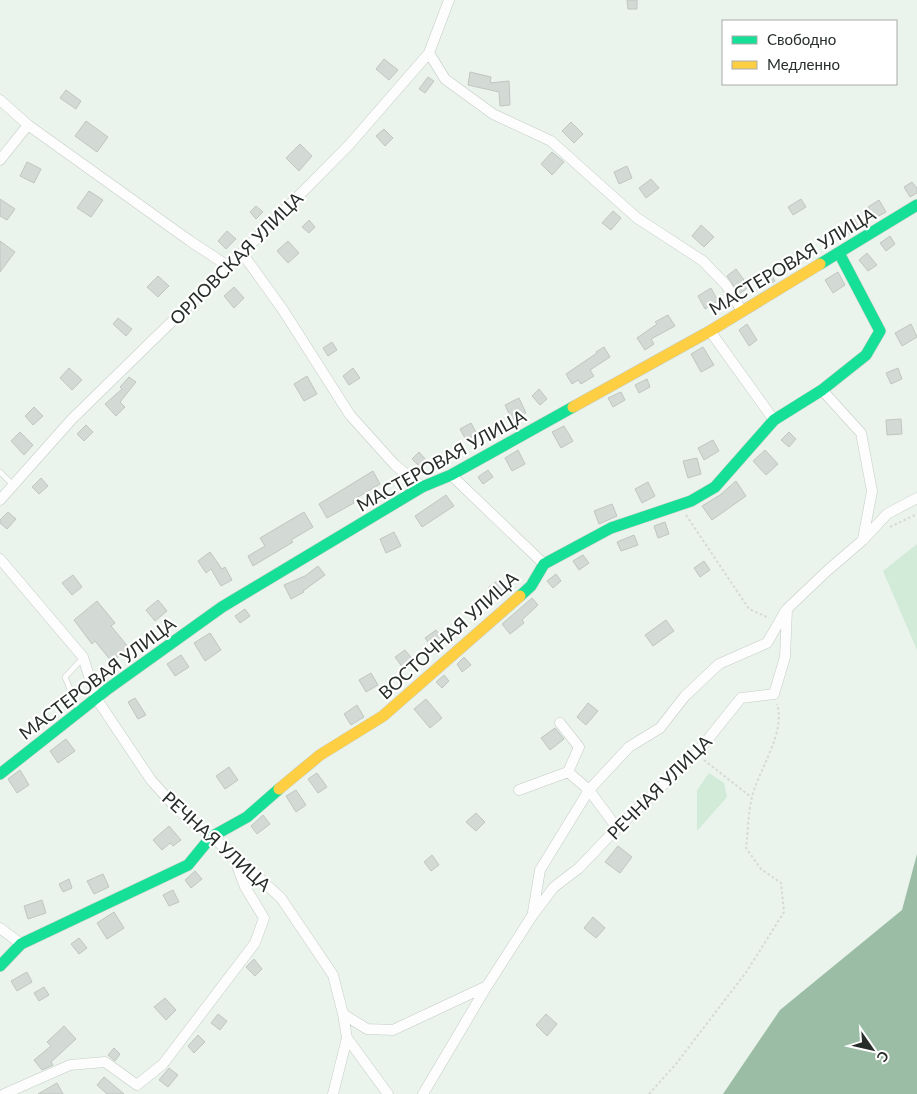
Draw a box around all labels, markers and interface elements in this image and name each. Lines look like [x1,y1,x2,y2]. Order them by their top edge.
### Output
legend [722,20,897,85]
text: Свободно [767,30,836,48]
text: Медленно [767,55,840,73]
street label: ОРЛОВСКАЯ УЛИЦА [165,186,308,329]
street label: МАСТЕРОВАЯ УЛИЦА [705,202,880,319]
street label: МАСТЕРОВАЯ УЛИЦА [352,404,530,516]
street label: ВОСТОЧНАЯ УЛИЦА [374,566,523,703]
street label: МАСТЕРОВАЯ УЛИЦА [14,611,180,744]
street label: РЕЧНАЯ УЛИЦА [602,730,716,844]
street label: РЕЧНАЯ УЛИЦА [158,786,277,896]
north arrow [847,1024,897,1074]
text: С [873,1048,893,1066]

